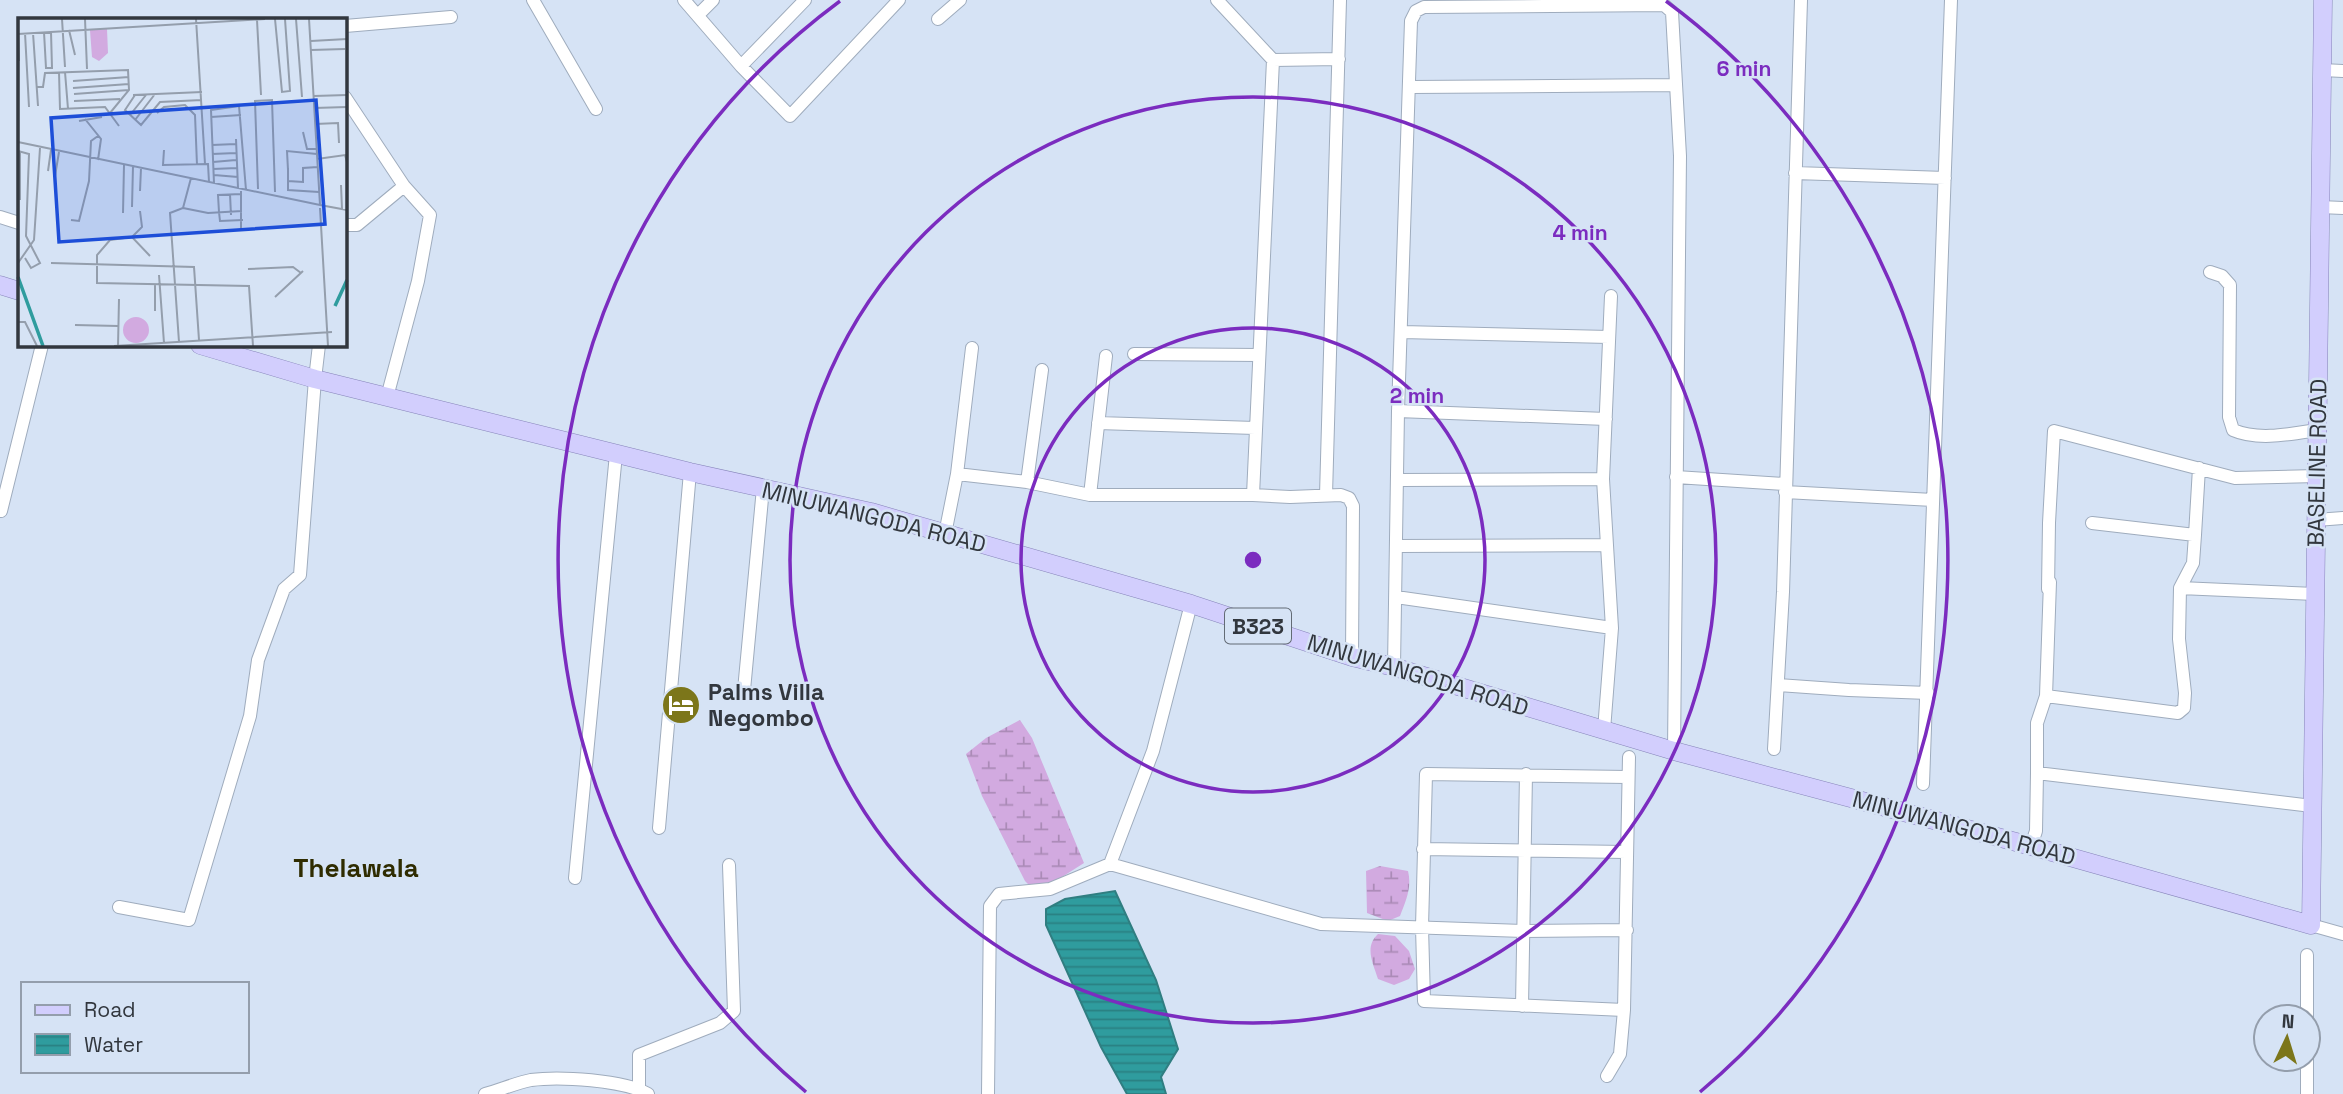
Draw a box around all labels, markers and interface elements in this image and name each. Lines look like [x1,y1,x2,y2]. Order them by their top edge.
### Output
inset map [18,18,346,346]
text: 6 min [1717,55,1771,82]
text: 4 min [1552,219,1608,246]
street label: BASELINE ROAD [2301,379,2333,547]
text: 2 min [1390,382,1444,409]
street label: MINUWANGODA ROAD [759,475,989,559]
centre of rings [1241,548,1265,572]
road number: B323 [1225,608,1291,644]
street label: MINUWANGODA ROAD [1304,627,1532,723]
place label: Palms Villa Negombo [708,677,824,733]
hotel icon: Palms Villa Negombo [660,684,702,726]
street label: MINUWANGODA ROAD [1849,784,2079,872]
district label: Thelawala [293,851,419,885]
legend [21,982,248,1073]
text: Road [84,996,136,1023]
north arrow [2252,1003,2322,1073]
text: N [2281,1009,2295,1034]
text: Water [84,1031,143,1058]

